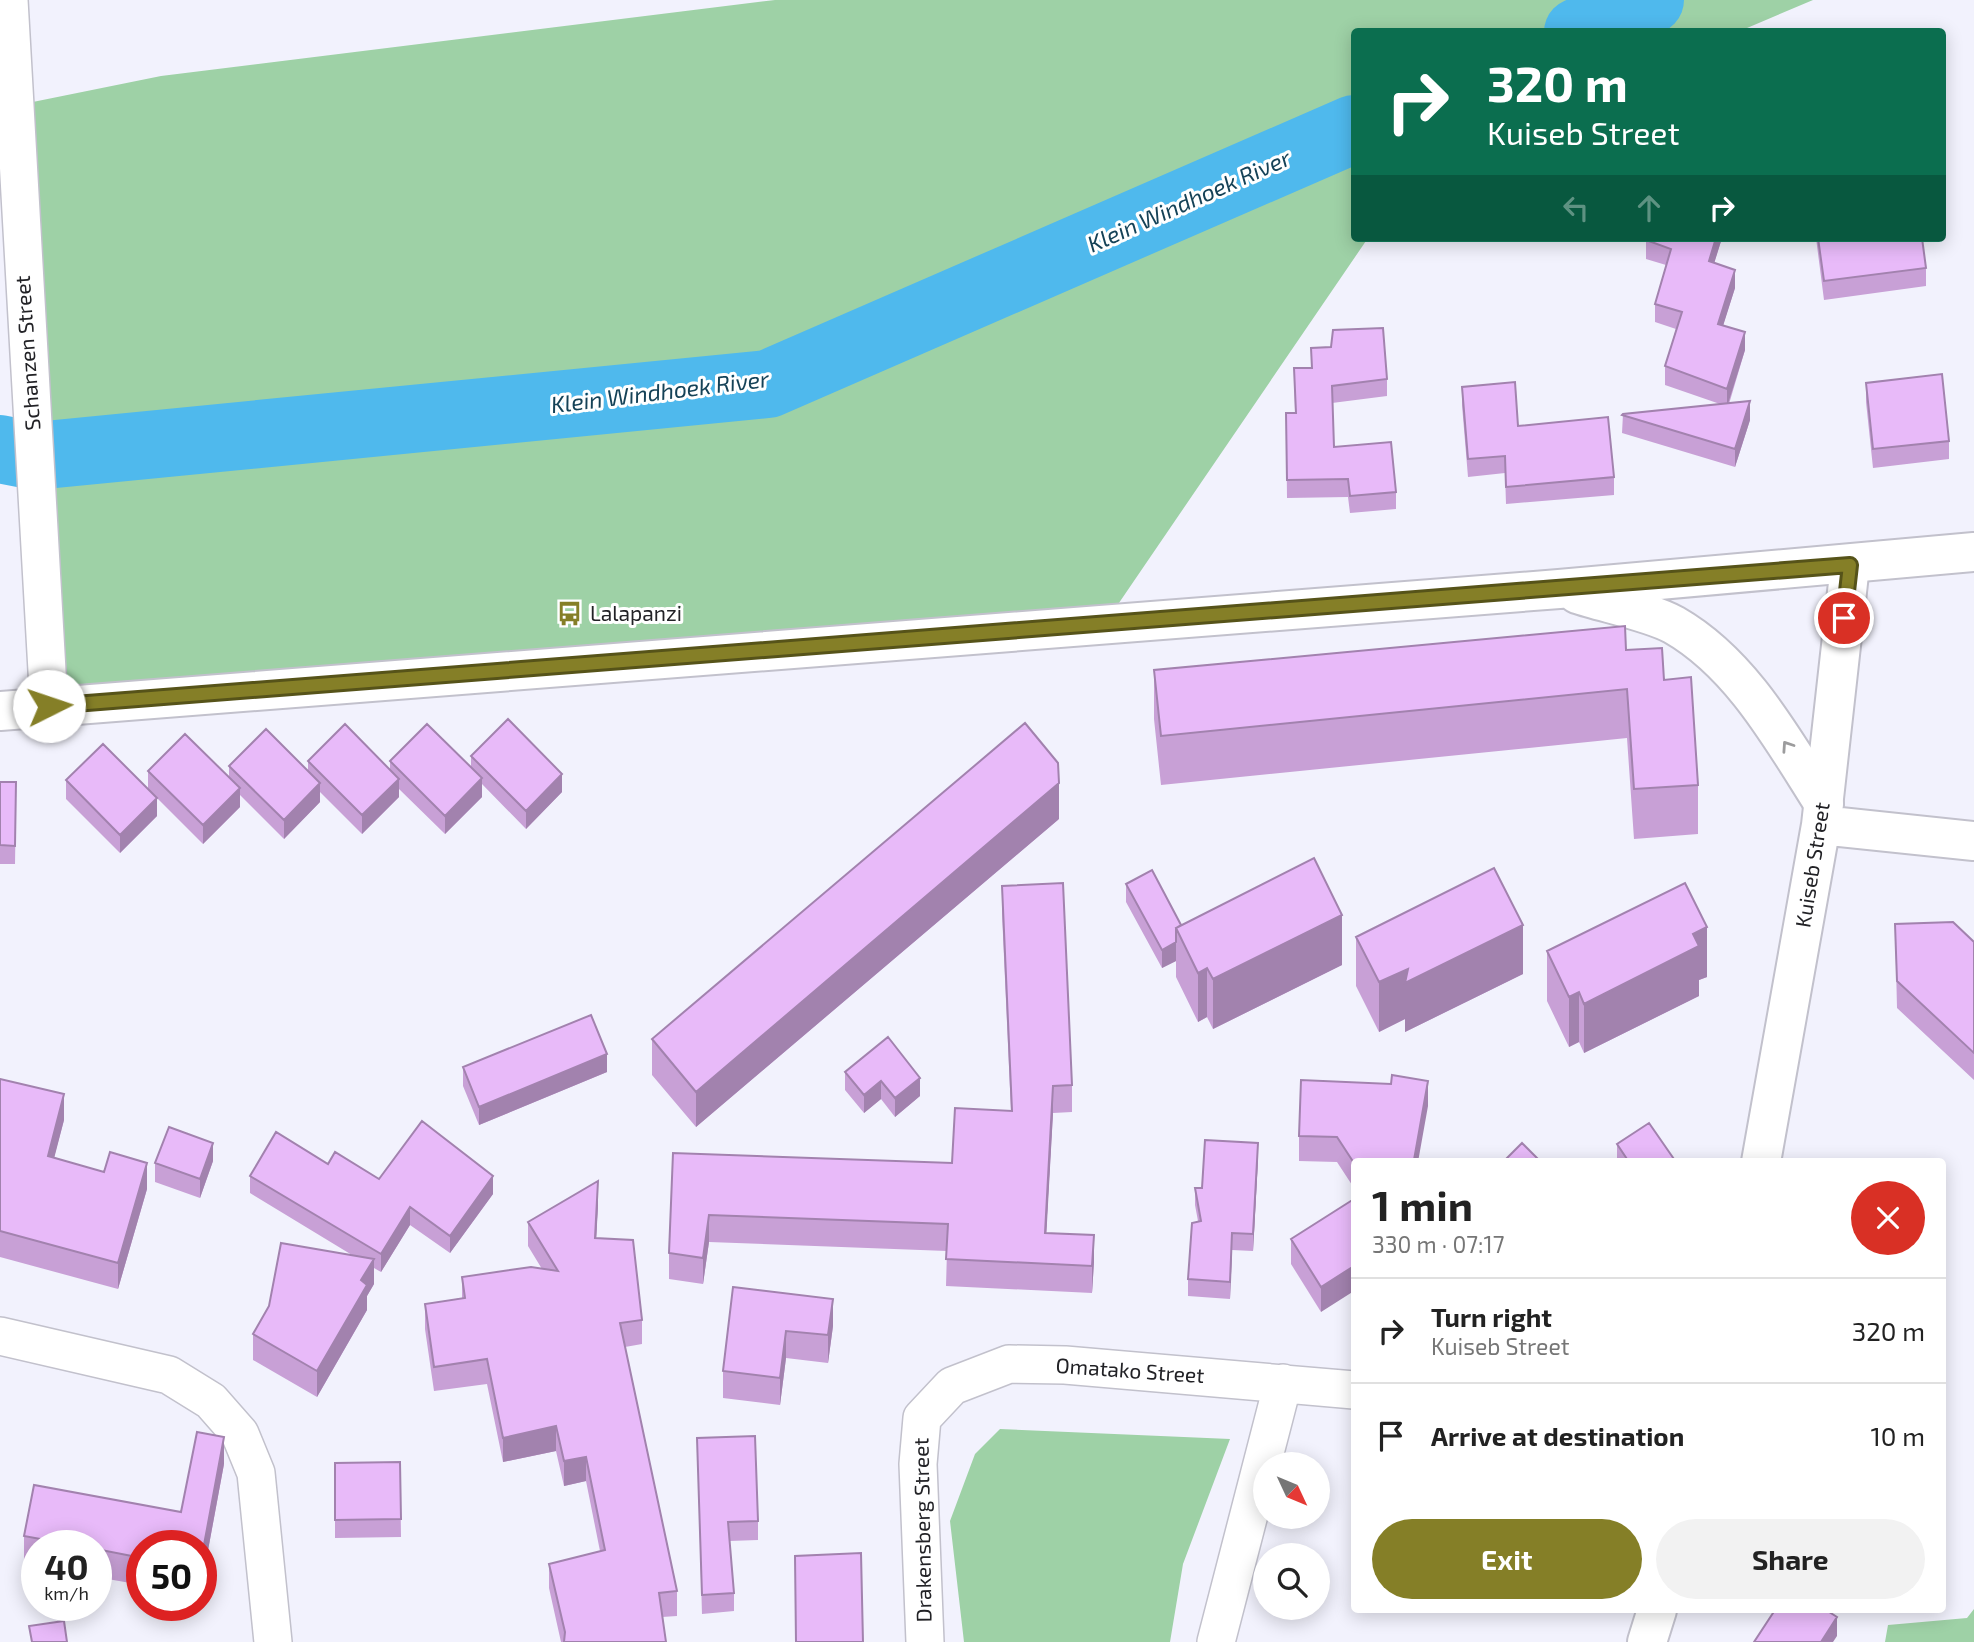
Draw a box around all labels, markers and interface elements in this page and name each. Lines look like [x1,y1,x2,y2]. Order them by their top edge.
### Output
text: 320 m [1487,53,1628,112]
icon: right [1372,56,1463,147]
text: Kuiseb Street [1487,113,1680,151]
water label: Klein Windhoek River [1083,142,1295,258]
icon: left [1557,189,1595,227]
icon: ahead [1630,189,1668,227]
icon: right [1703,189,1741,227]
street label: Schanzen Street [9,275,44,431]
water label: Klein Windhoek River [549,364,771,418]
pin [1814,588,1874,648]
icon: arrive [1825,599,1863,637]
bus stop icon: Lalapanzi [556,600,584,628]
place label: Lalapanzi [590,600,682,625]
position arrow [12,669,86,743]
one-way arrow [1783,741,1795,754]
street label: Kuiseb Street [1789,800,1834,929]
text: 1 min [1372,1179,1473,1229]
button: close [1851,1181,1925,1255]
text: 330 m · 07:17 [1372,1230,1504,1258]
text: Turn right [1431,1301,1552,1332]
icon: right [1372,1312,1410,1350]
text: 320 m [1852,1315,1925,1346]
text: Kuiseb Street [1431,1332,1570,1360]
street label: Omatako Street [1055,1352,1205,1387]
icon: arrive [1372,1417,1410,1455]
text: Arrive at destination [1431,1420,1684,1451]
text: 10 m [1870,1420,1925,1451]
street label: Drakensberg Street [907,1437,936,1623]
north arrow [1253,1452,1330,1530]
map controls [1253,1452,1330,1620]
button: Exit [1372,1519,1642,1599]
button: Share [1656,1519,1925,1599]
speed limit sign: 50 [126,1530,217,1621]
button: search [1253,1543,1330,1620]
text: 40 [44,1545,89,1587]
text: km/h [44,1582,89,1604]

